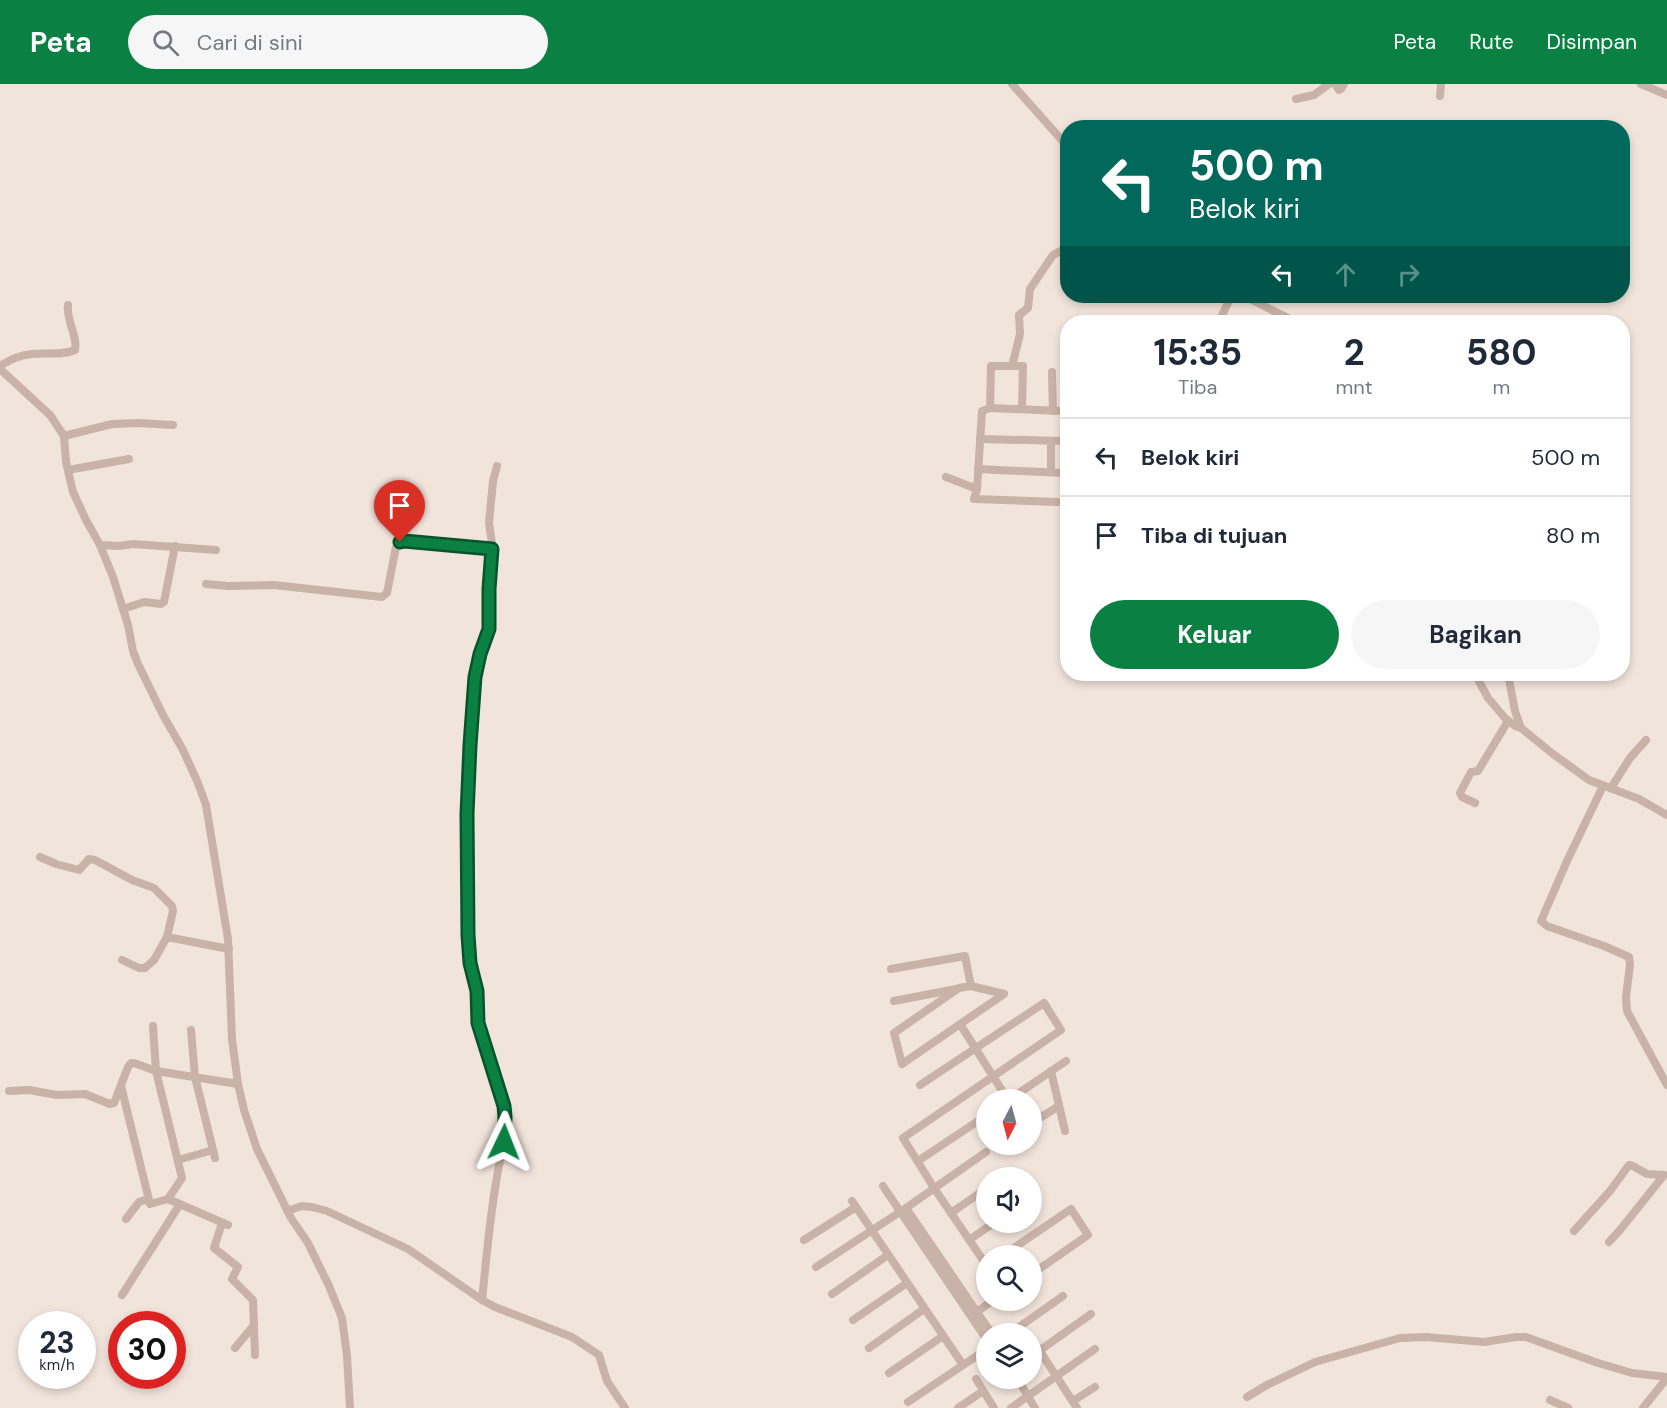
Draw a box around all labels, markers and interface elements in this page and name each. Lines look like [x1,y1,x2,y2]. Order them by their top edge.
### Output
search box [128,15,548,69]
text: Peta [30,24,92,61]
icon: search [149,26,182,59]
text: Cari di sini [197,28,303,57]
text: Peta [1393,28,1436,56]
text: Rute [1469,28,1514,56]
text: Disimpan [1547,28,1637,56]
text: 500 m [1189,138,1324,193]
icon: left [1090,144,1168,222]
text: Belok kiri [1189,191,1300,226]
icon: left [1266,258,1299,291]
icon: ahead [1329,258,1362,291]
icon: right [1392,258,1425,291]
text: 15:35 [1153,329,1242,376]
text: 2 [1344,329,1364,376]
text: 580 [1466,329,1537,376]
text: Tiba [1178,374,1217,400]
text: mnt [1336,374,1373,400]
text: m [1492,374,1510,400]
icon: left [1090,441,1123,474]
text: Belok kiri [1141,443,1239,472]
text: 500 m [1531,443,1600,472]
pin [374,480,425,542]
icon: arrive [383,489,416,522]
icon: arrive [1090,519,1123,552]
text: Tiba di tujuan [1141,521,1287,550]
text: 80 m [1546,521,1600,550]
button: Keluar [1090,600,1339,669]
button: Bagikan [1351,600,1600,669]
north arrow [976,1089,1042,1155]
map controls [976,1089,1042,1389]
position arrow [472,1110,536,1174]
button: sound [976,1167,1042,1233]
button: search [976,1245,1042,1311]
speed limit sign: 30 [108,1311,186,1389]
text: 23 [39,1323,75,1362]
button: layers [976,1323,1042,1389]
text: km/h [39,1355,75,1375]

